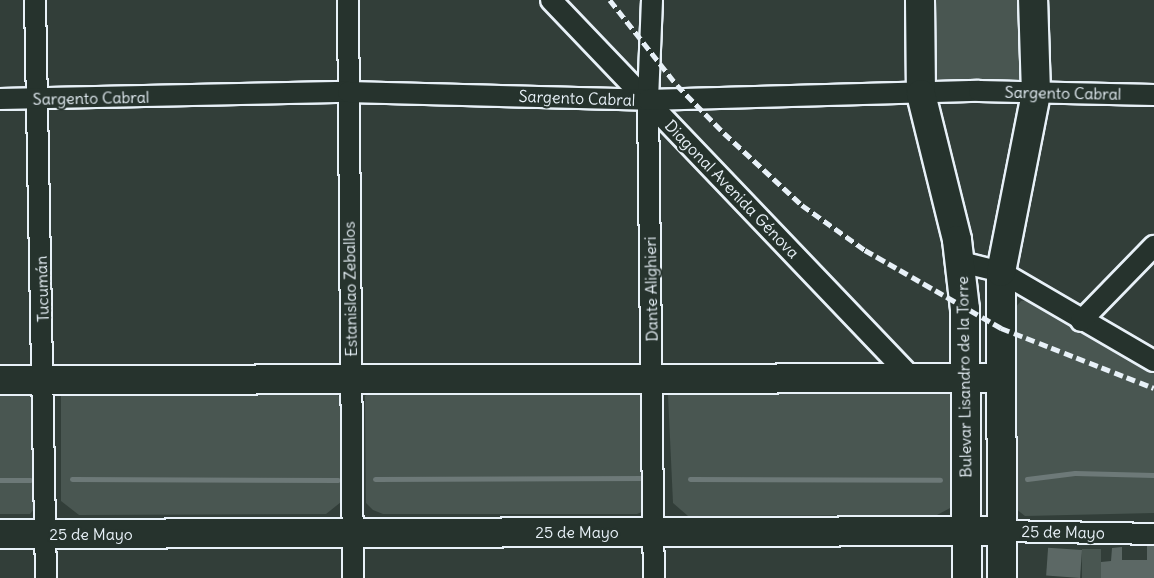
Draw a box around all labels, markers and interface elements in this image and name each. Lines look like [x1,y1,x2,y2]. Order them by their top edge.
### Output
street label: Sargento Cabral [1004,82,1122,104]
street label: Sargento Cabral [518,86,636,110]
street label: Sargento Cabral [32,87,150,109]
street label: Diagonal Avenida Génova [661,116,803,262]
street label: Estanislao Zeballos [339,221,361,357]
street label: Dante Alighieri [640,236,662,342]
street label: Tucumán [31,255,53,323]
street label: Bulevar Lisandro de la Torre [953,276,975,478]
street label: 25 de Mayo [535,522,619,542]
street label: 25 de Mayo [1021,522,1105,542]
street label: 25 de Mayo [49,524,133,544]

